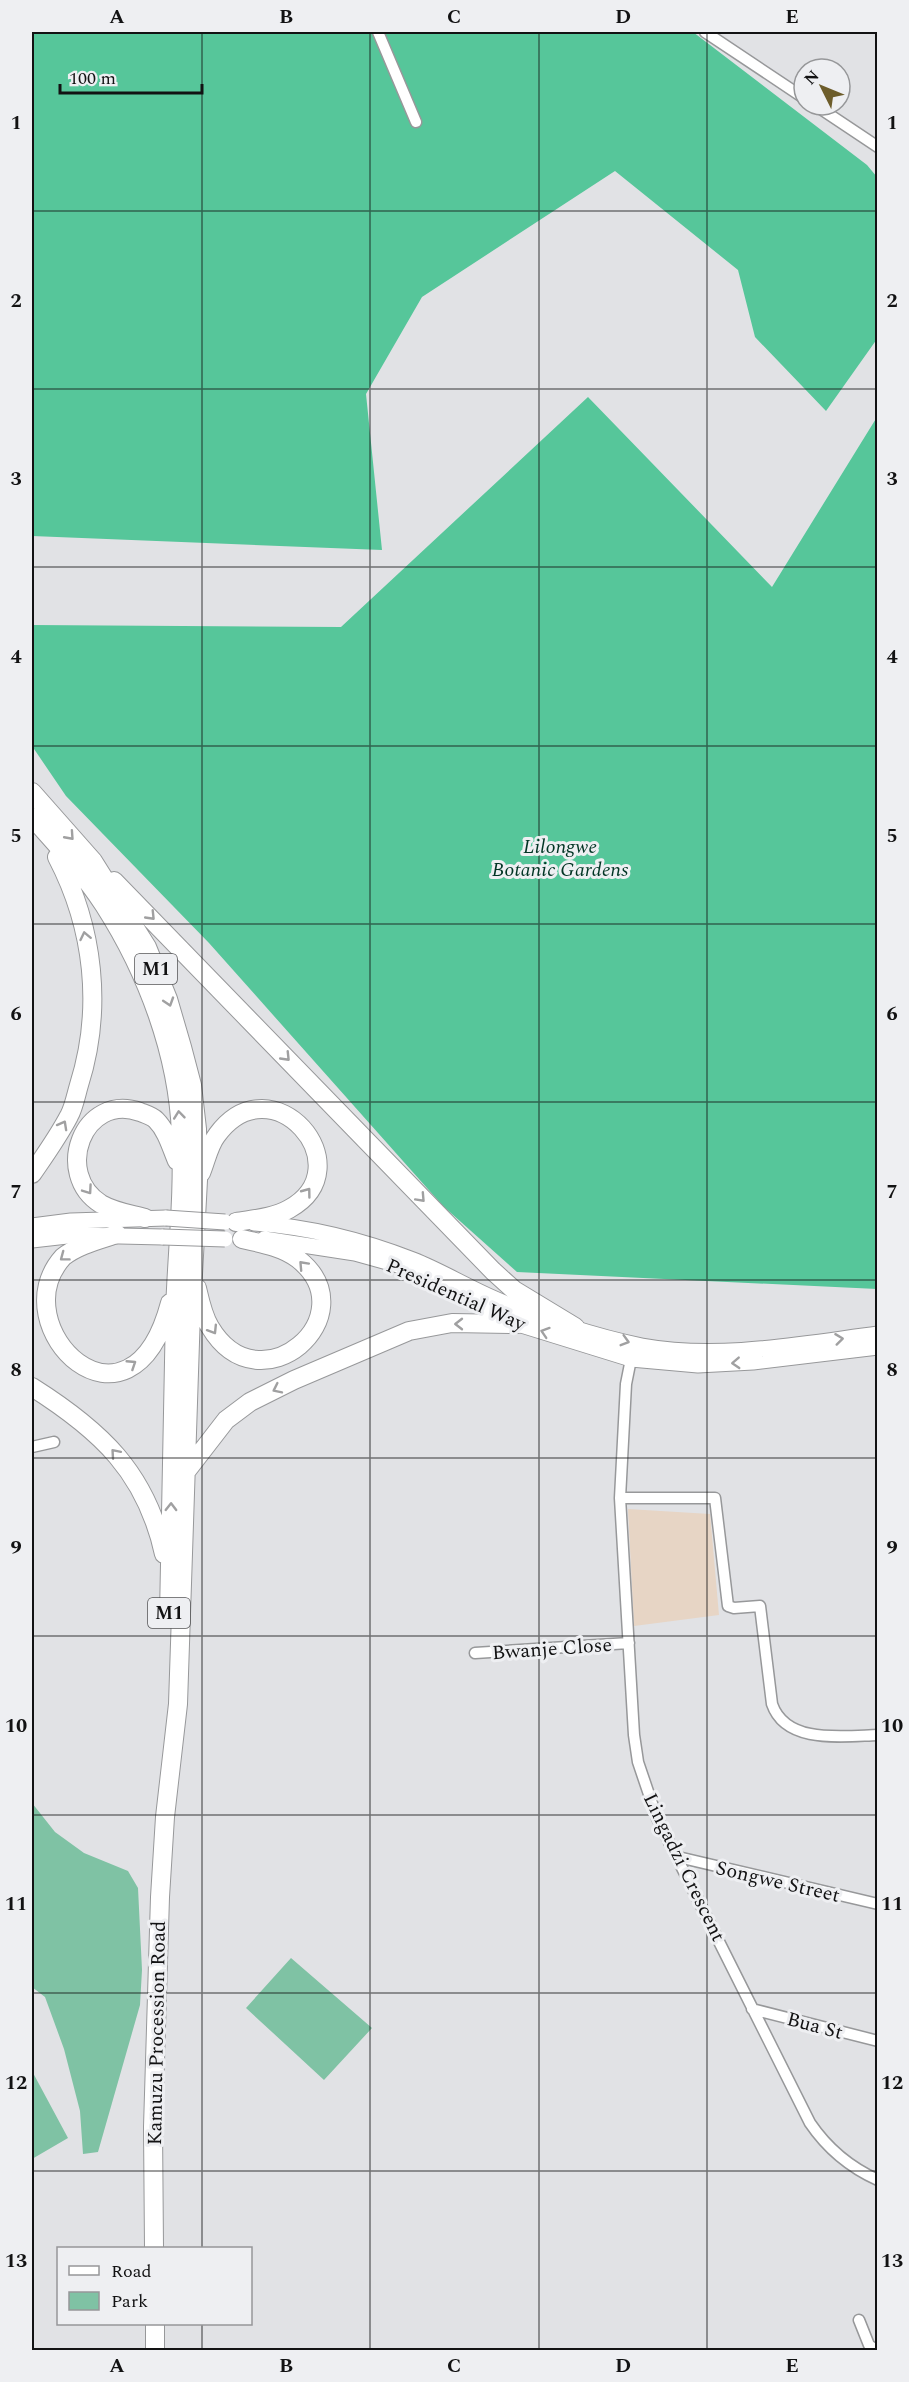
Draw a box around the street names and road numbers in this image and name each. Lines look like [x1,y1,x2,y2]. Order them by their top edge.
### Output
road number: M1 [135,954,177,984]
street label: Presidential Way [381,1251,531,1340]
road number: M1 [148,1598,190,1628]
street label: Bwanje Close [491,1630,613,1668]
street label: Lingadzi Crescent [635,1788,733,1947]
street label: Songwe Street [713,1853,843,1911]
street label: Kamuzu Procession Road [140,1920,174,2146]
street label: Bua St [783,2004,846,2048]

